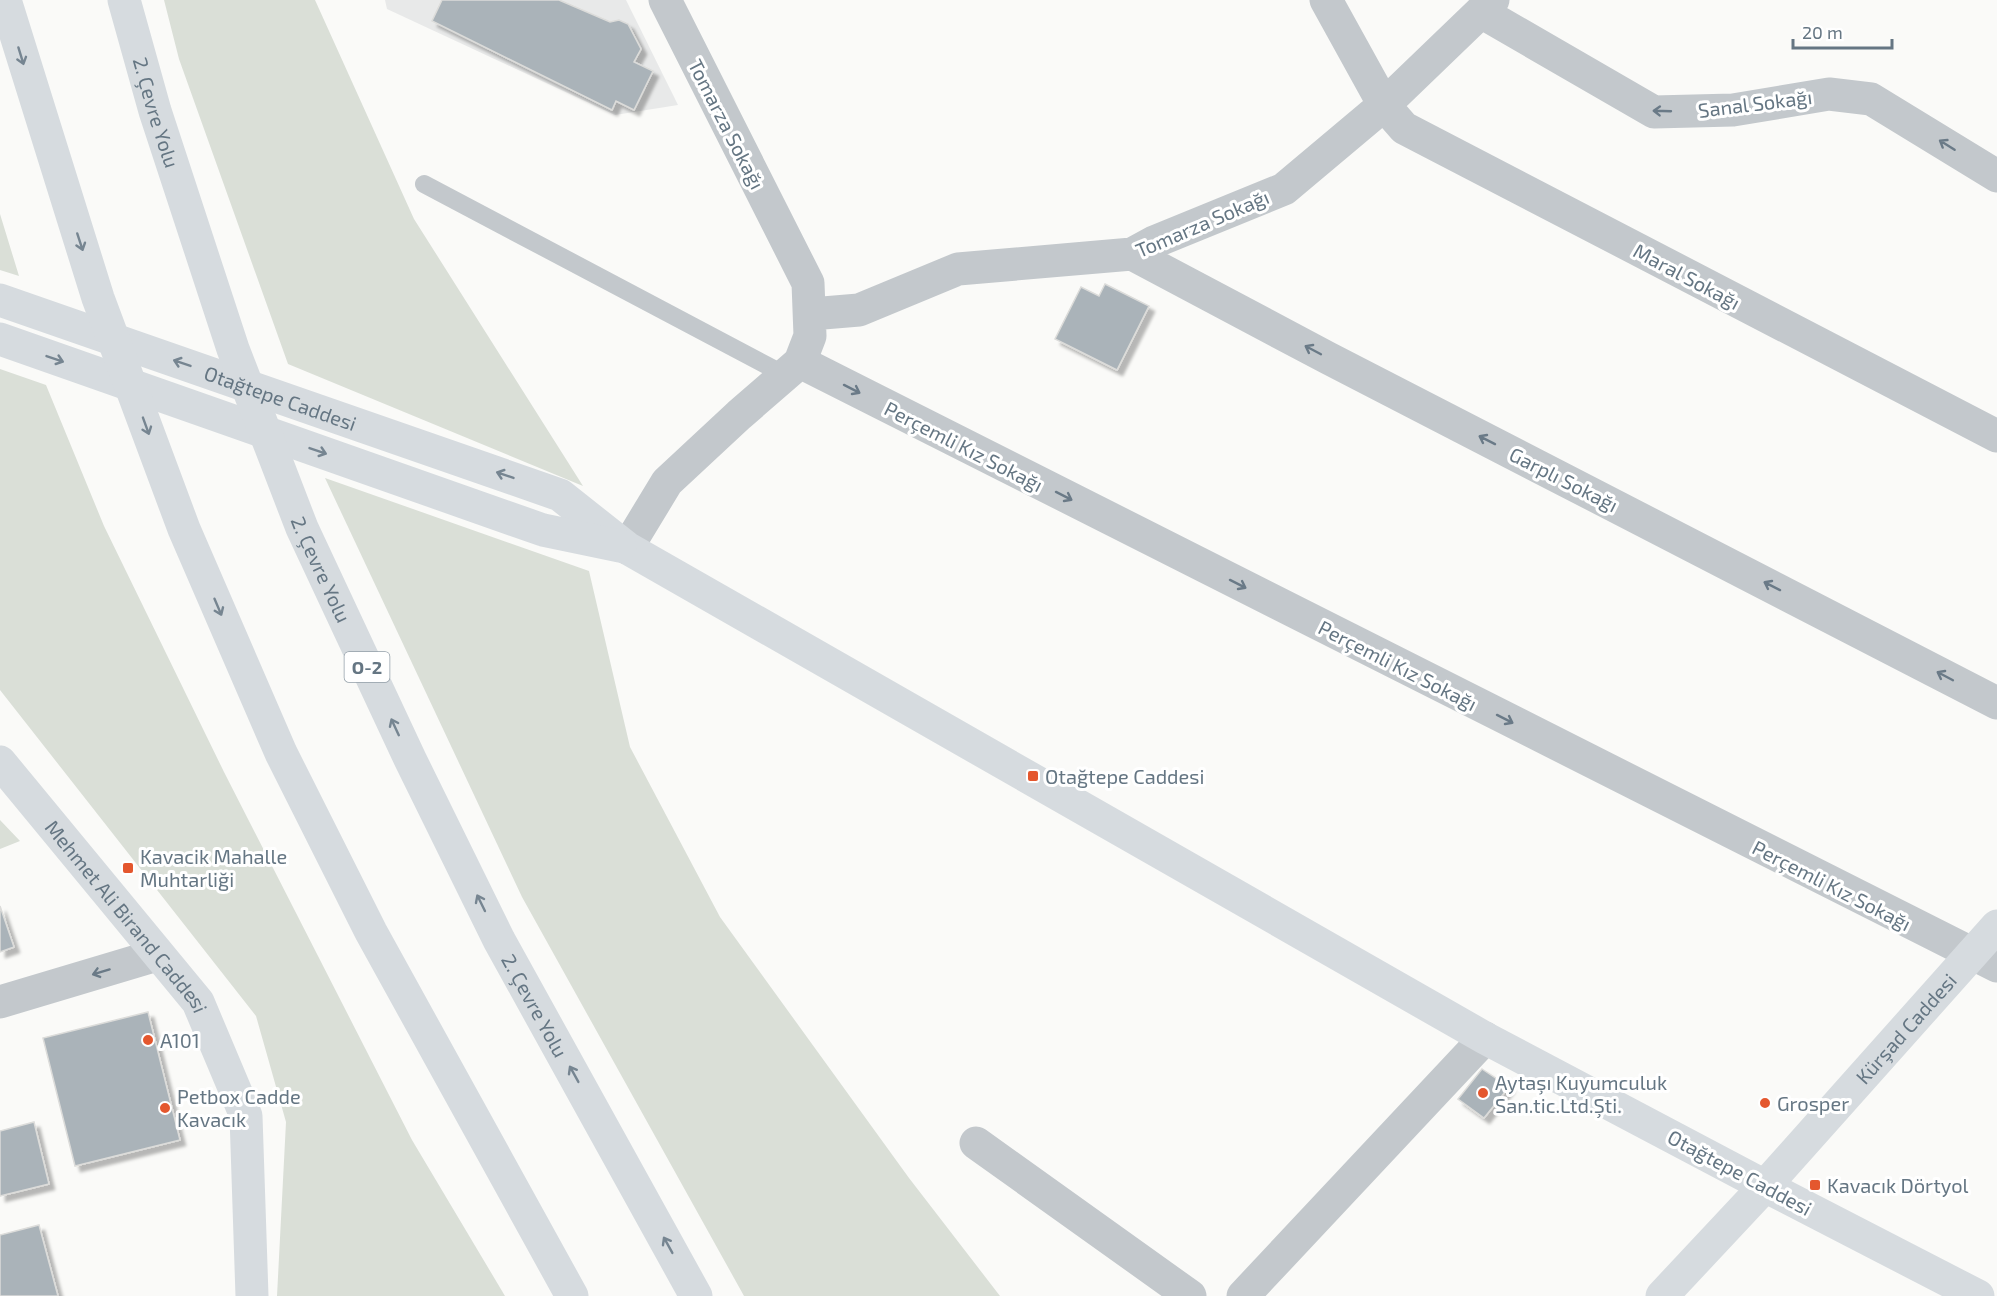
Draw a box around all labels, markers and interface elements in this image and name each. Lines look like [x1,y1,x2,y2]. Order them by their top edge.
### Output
scale bar [1793,12,1892,50]
text: 20 m [1802,21,1843,43]
one-way arrow [16,46,27,65]
street label: 2. Çevre Yolu [129,54,185,171]
street label: Tomarza Sokağı [684,55,770,193]
street label: Sanal Sokağı [1697,84,1813,122]
one-way arrow [1653,106,1673,117]
one-way arrow [1939,139,1956,151]
street label: Tomarza Sokağı [1132,184,1272,262]
one-way arrow [75,232,86,251]
street label: Maral Sokağı [1630,238,1744,314]
one-way arrow [1305,344,1322,356]
one-way arrow [45,354,64,365]
one-way arrow [173,357,192,368]
street label: Otağtepe Caddesi [201,360,360,435]
one-way arrow [843,384,861,395]
street label: Perçemli Kız Sokağı [880,396,1047,497]
one-way arrow [141,416,152,435]
one-way arrow [1478,433,1496,445]
street label: Garplı Sokağı [1506,441,1622,517]
one-way arrow [309,447,327,458]
one-way arrow [496,469,515,480]
one-way arrow [1054,491,1072,502]
street label: 2. Çevre Yolu [287,513,356,626]
one-way arrow [1228,579,1246,590]
one-way arrow [1764,580,1781,592]
one-way arrow [213,597,224,615]
street label: Perçemli Kız Sokağı [1314,615,1481,716]
road number: O-2 [344,652,389,682]
one-way arrow [1937,670,1954,682]
one-way arrow [1496,714,1514,726]
one-way arrow [389,719,401,737]
place label: Otağtepe Caddesi [1045,764,1204,788]
marker: Otağtepe Caddesi [1026,769,1040,783]
street label: Mehmet Ali Birand Caddesi [41,815,213,1016]
street label: Perçemli Kız Sokağı [1748,835,1915,936]
place label: Kavacik Mahalle Muhtarliği [140,844,287,891]
marker: Kavacik Mahalle Muhtarliği [121,861,135,875]
one-way arrow [475,894,486,912]
street label: 2. Çevre Yolu [497,950,573,1061]
one-way arrow [92,967,111,978]
street label: Kürşad Caddesi [1850,968,1961,1088]
place label: A101 [160,1028,200,1052]
marker: A101 [141,1033,155,1047]
one-way arrow [568,1066,580,1083]
place label: Aytaşı Kuyumculuk San.tic.Ltd.Şti. [1495,1070,1667,1118]
place label: Petbox Cadde Kavacık [177,1084,301,1131]
marker: Aytaşı Kuyumculuk San.tic.Ltd.Şti. [1476,1086,1490,1100]
place label: Grosper [1777,1091,1849,1115]
marker: Grosper [1758,1096,1772,1110]
marker: Petbox Cadde Kavacık [158,1101,172,1115]
street label: Otağtepe Caddesi [1664,1124,1816,1220]
place label: Kavacık Dörtyol [1827,1173,1969,1197]
marker: Kavacık Dörtyol [1808,1178,1822,1192]
one-way arrow [662,1237,674,1254]

